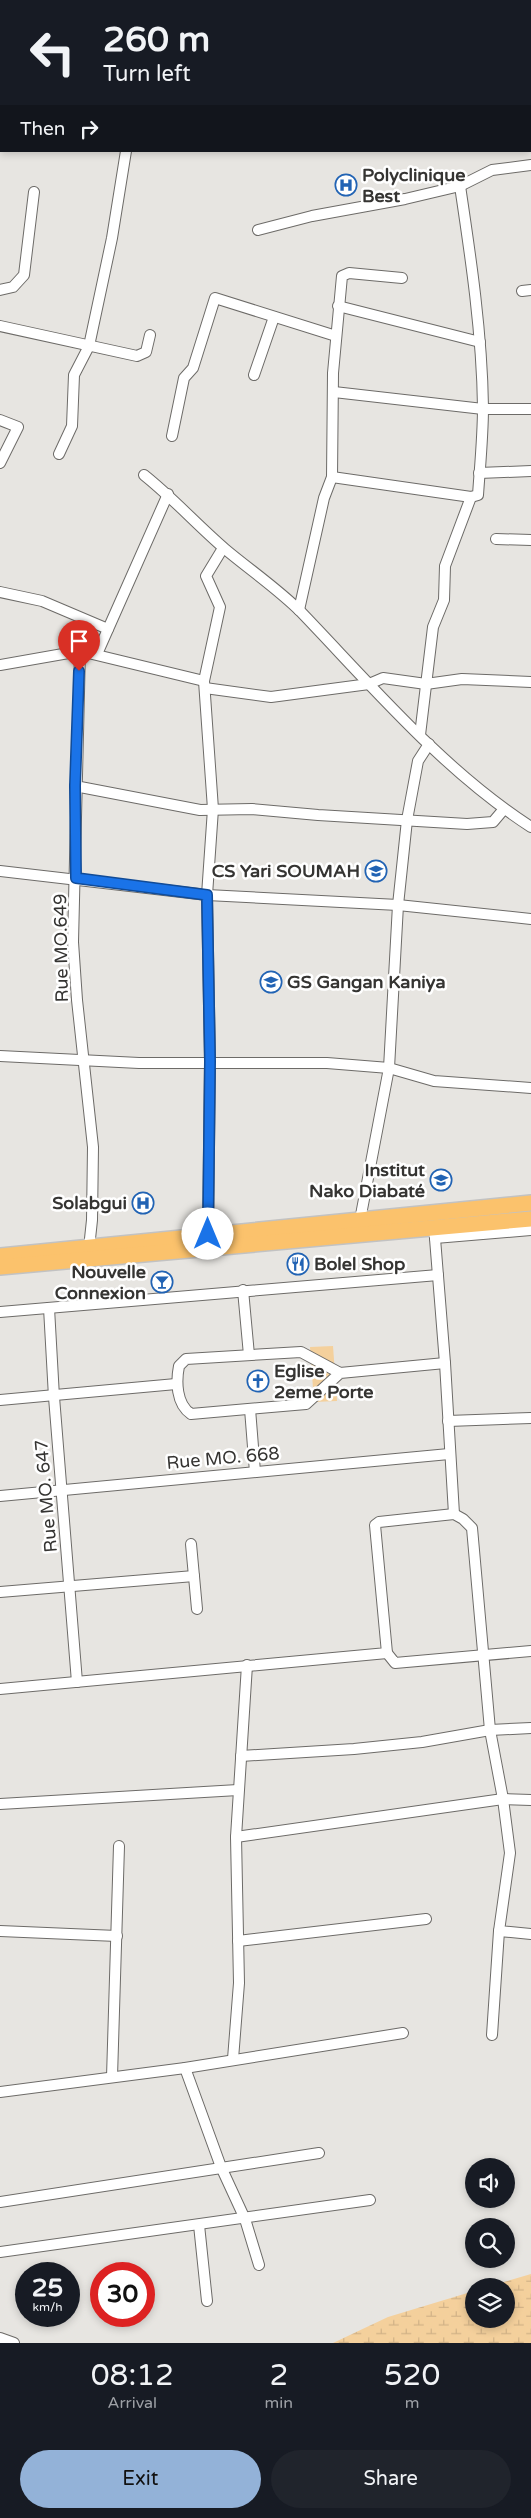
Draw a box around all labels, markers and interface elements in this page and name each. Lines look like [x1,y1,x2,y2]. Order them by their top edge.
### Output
text: 260 m [103,19,210,61]
icon: left [20,20,85,85]
text: Turn left [103,61,191,87]
icon: right [75,115,103,143]
text: Then [20,118,65,140]
place label: Polyclinique Best [362,164,465,207]
hospital icon: Polyclinique Best [334,173,358,197]
pin [58,620,100,671]
icon: arrive [65,627,93,655]
school or university icon: CS Yari SOUMAH [364,859,388,883]
place label: CS Yari SOUMAH [212,860,360,882]
street label: Rue MO.649 [49,893,73,1003]
school or university icon: GS Gangan Kaniya [259,970,283,994]
place label: GS Gangan Kaniya [287,971,446,993]
place label: Institut Nako Diabaté [309,1159,425,1202]
school or university icon: Institut Nako Diabaté [429,1168,453,1192]
hospital icon: Solabgui [131,1191,155,1215]
place label: Solabgui [52,1192,127,1214]
position arrow [181,1207,233,1259]
restaurant icon: Bolel Shop [286,1252,310,1276]
place label: Bolel Shop [314,1253,405,1275]
place label: Nouvelle Connexion [55,1261,146,1304]
bar icon: Nouvelle Connexion [150,1270,174,1294]
place label: Eglise 2eme Porte [274,1360,374,1403]
church icon: Eglise 2eme Porte [246,1369,270,1393]
street label: Rue MO. 647 [30,1439,62,1553]
street label: Rue MO. 668 [166,1442,280,1474]
map controls [465,2158,515,2328]
button: sound [465,2158,515,2208]
button: search [465,2218,515,2268]
speed limit sign: 30 [90,2262,155,2327]
text: 25 [32,2273,63,2303]
button: layers [465,2278,515,2328]
text: km/h [32,2300,63,2314]
text: 08:12 [91,2357,174,2394]
text: 2 [269,2357,288,2394]
text: 520 [384,2357,440,2394]
text: Arrival [108,2393,157,2413]
text: min [265,2393,293,2413]
text: m [405,2393,419,2413]
button: Exit [20,2450,261,2508]
button: Share [271,2450,511,2508]

